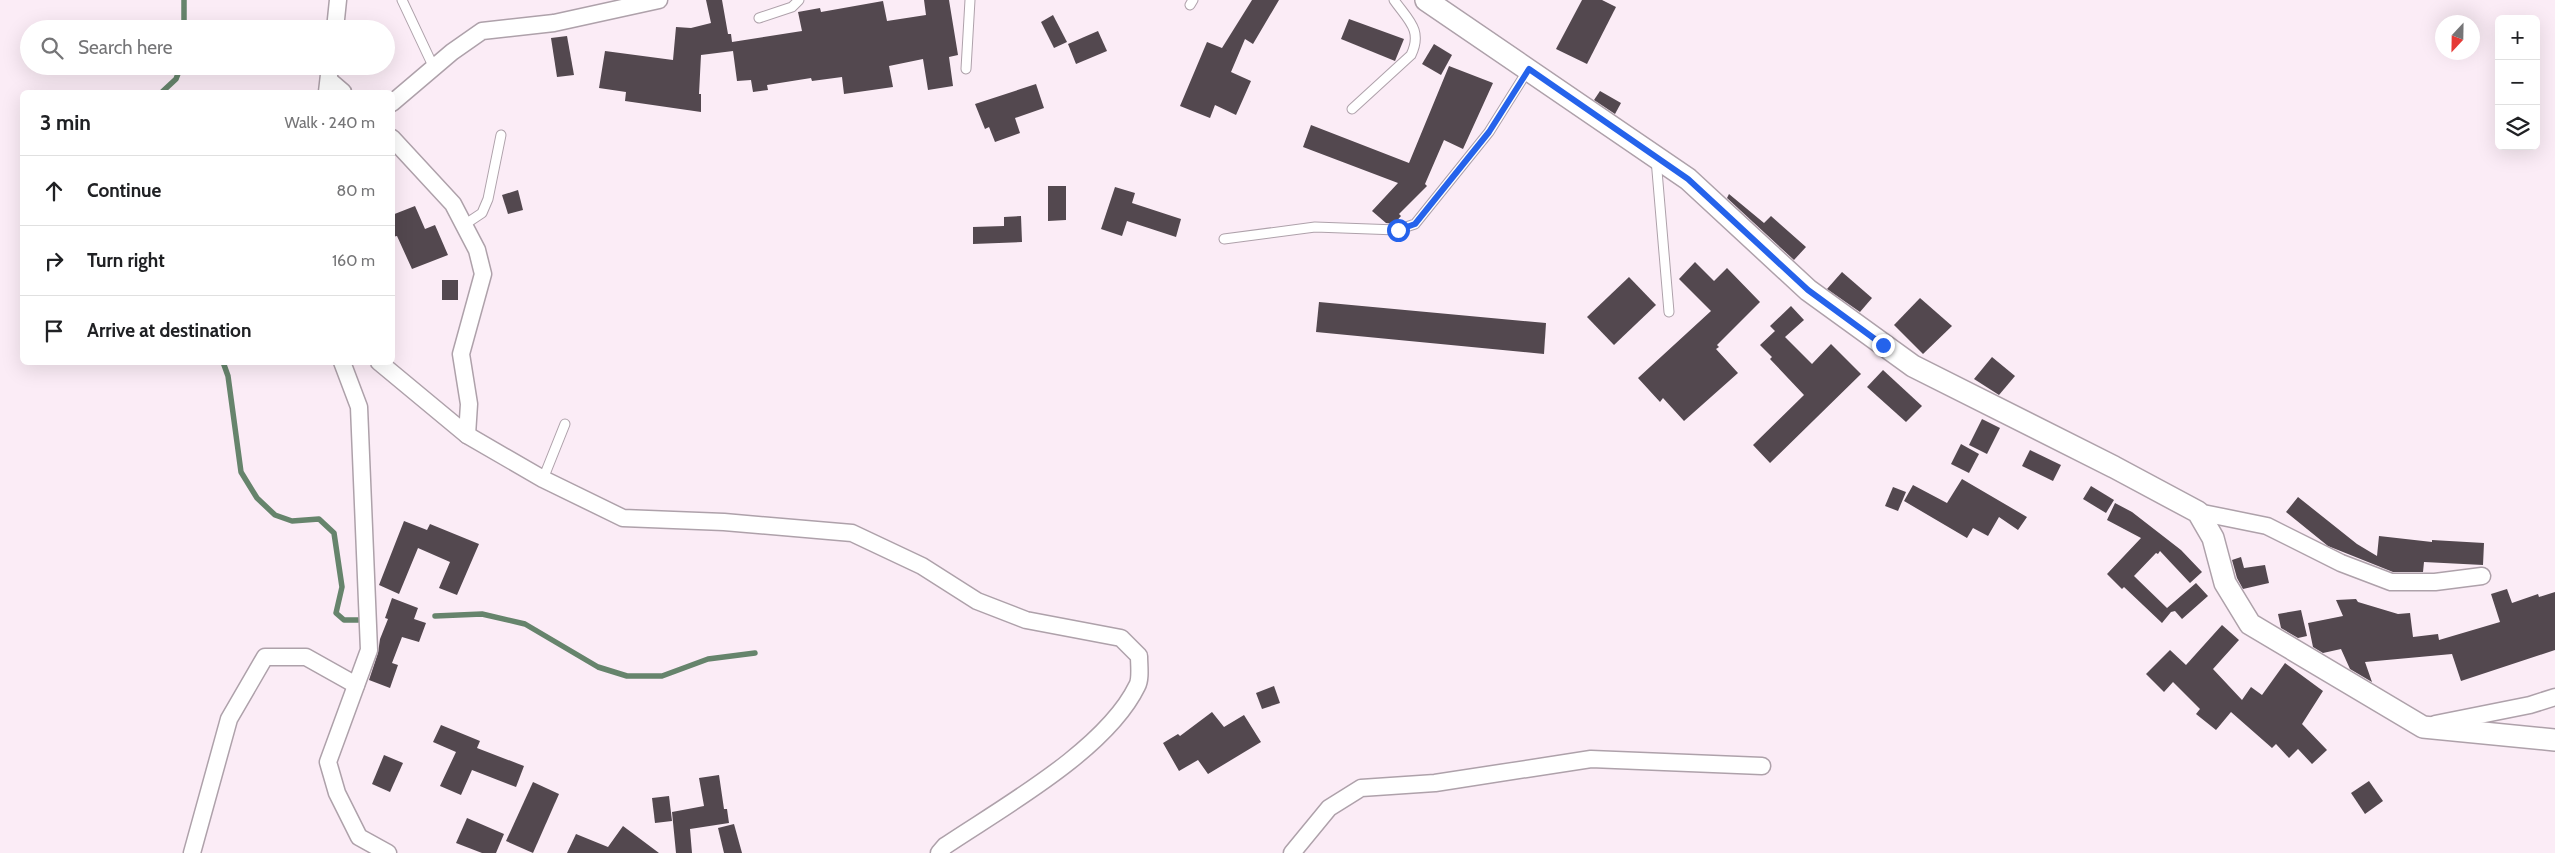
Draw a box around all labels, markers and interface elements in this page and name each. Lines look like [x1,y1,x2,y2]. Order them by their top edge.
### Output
north arrow [2435,15,2480,60]
map controls [2495,15,2540,150]
button: + [2495,15,2540,60]
search box [20,20,395,75]
icon: search [38,34,66,62]
text: Search here [78,36,172,59]
button: − [2495,60,2540,105]
button: layers [2495,105,2540,150]
text: 3 min [40,110,91,135]
text: Walk · 240 m [284,113,375,132]
icon: ahead [40,177,68,205]
text: Continue [87,179,161,202]
text: 80 m [337,181,375,200]
route start [1387,219,1410,242]
icon: right [40,247,68,275]
text: Turn right [87,249,165,272]
text: 160 m [332,251,375,270]
icon: arrive [40,317,68,345]
text: Arrive at destination [87,319,251,342]
route end [1872,334,1895,357]

